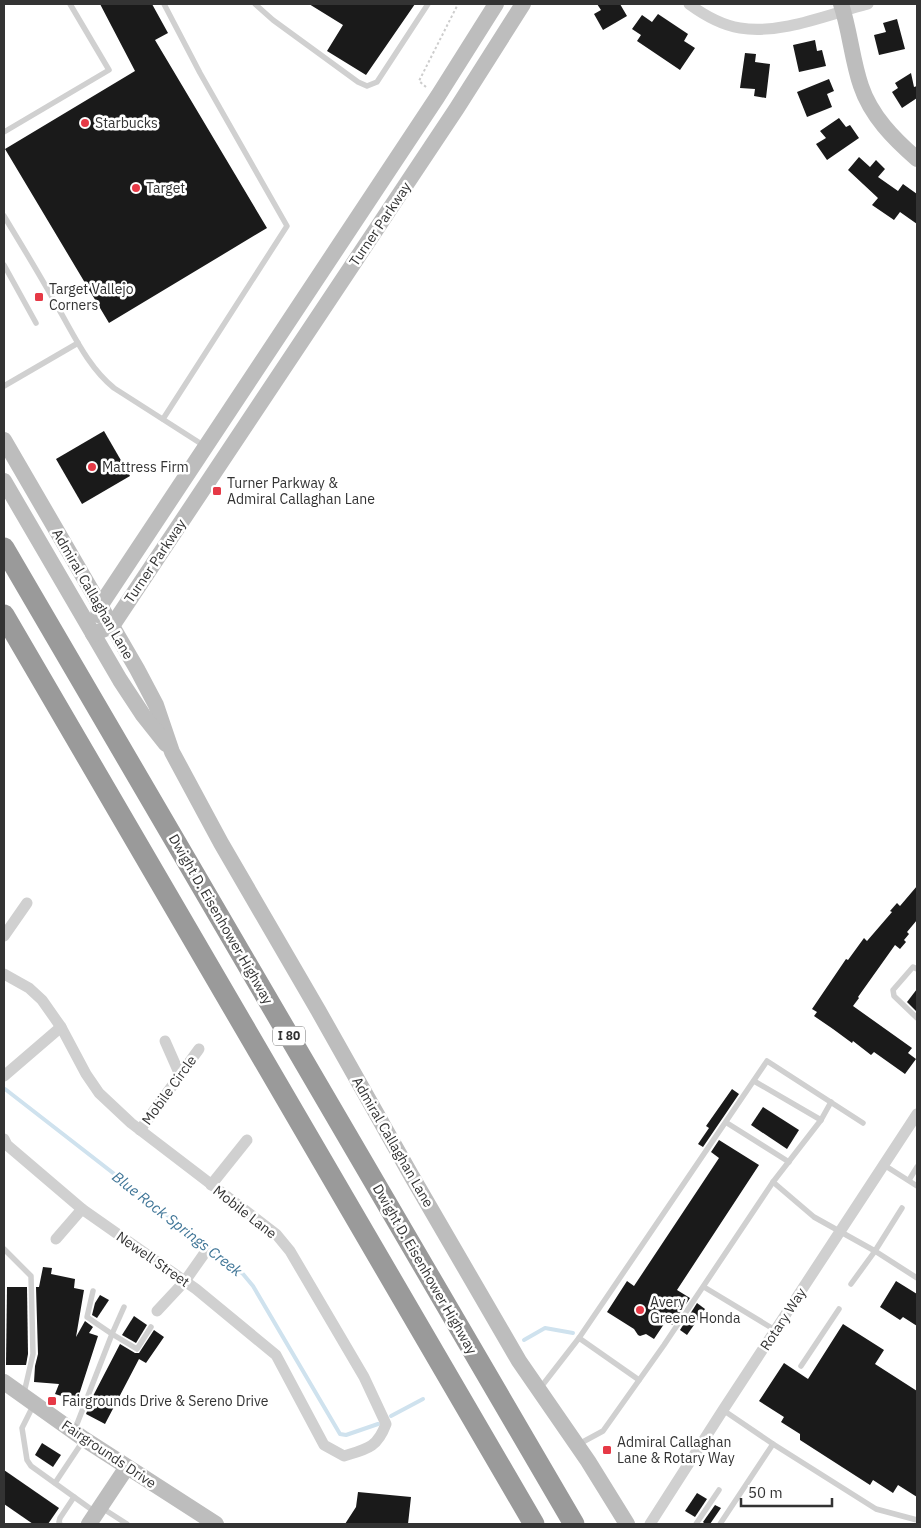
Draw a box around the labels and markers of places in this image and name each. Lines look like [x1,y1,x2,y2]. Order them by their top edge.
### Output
place label: Starbucks [95,114,158,132]
marker: Starbucks [79,117,91,129]
place label: Target [146,179,185,197]
marker: Target [130,182,142,194]
place label: Target Vallejo Corners [49,280,134,314]
marker: Target Vallejo Corners [33,291,45,303]
place label: Mattress Firm [102,458,189,476]
marker: Mattress Firm [86,461,98,473]
place label: Turner Parkway & Admiral Callaghan Lane [227,474,375,508]
marker: Turner Parkway & Admiral Callaghan Lane [211,485,223,497]
place label: Avery Greene Honda [650,1293,741,1327]
marker: Avery Greene Honda [634,1304,646,1316]
place label: Fairgrounds Drive & Sereno Drive [62,1392,269,1410]
marker: Fairgrounds Drive & Sereno Drive [46,1395,58,1407]
place label: Admiral Callaghan Lane & Rotary Way [617,1433,735,1467]
marker: Admiral Callaghan Lane & Rotary Way [601,1444,613,1456]

